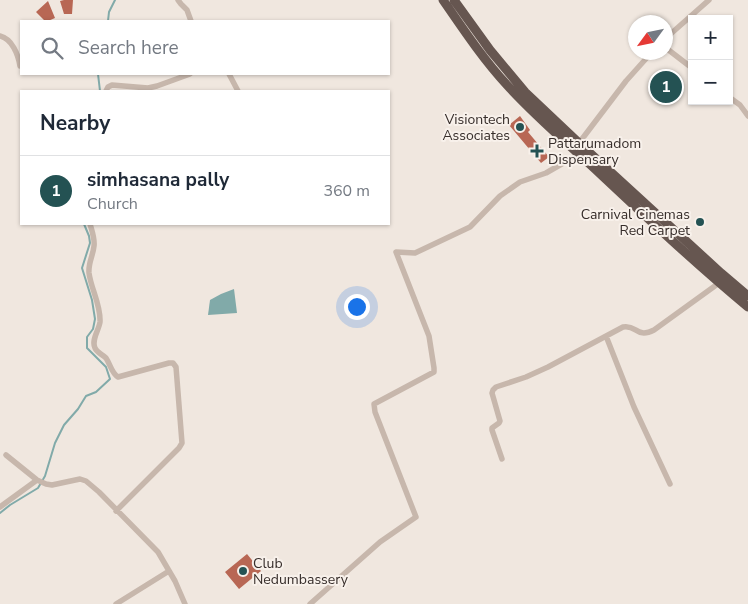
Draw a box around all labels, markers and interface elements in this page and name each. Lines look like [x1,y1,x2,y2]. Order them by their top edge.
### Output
north arrow [628,15,673,60]
map controls [688,15,733,105]
button: + [688,15,733,60]
search box [20,20,390,75]
icon: search [38,34,66,62]
text: Search here [78,35,179,61]
button: − [688,60,733,105]
pin: 1 [650,68,682,106]
text: Nearby [40,109,110,137]
place label: Visiontech Associates [442,110,510,145]
marker: Visiontech Associates [514,121,526,133]
place label: Pattarumadom Dispensary [548,134,641,169]
marker: Pattarumadom Dispensary [530,144,544,158]
text: simhasana pally [87,167,229,193]
text: 1 [51,180,61,202]
text: 360 m [323,180,370,202]
text: Church [87,193,138,215]
place label: Carnival Cinemas Red Carpet [581,205,690,240]
marker: Carnival Cinemas Red Carpet [694,216,706,228]
your location [344,294,370,320]
place label: Club Nedumbassery [253,554,349,589]
marker: Club Nedumbassery [237,565,249,577]

